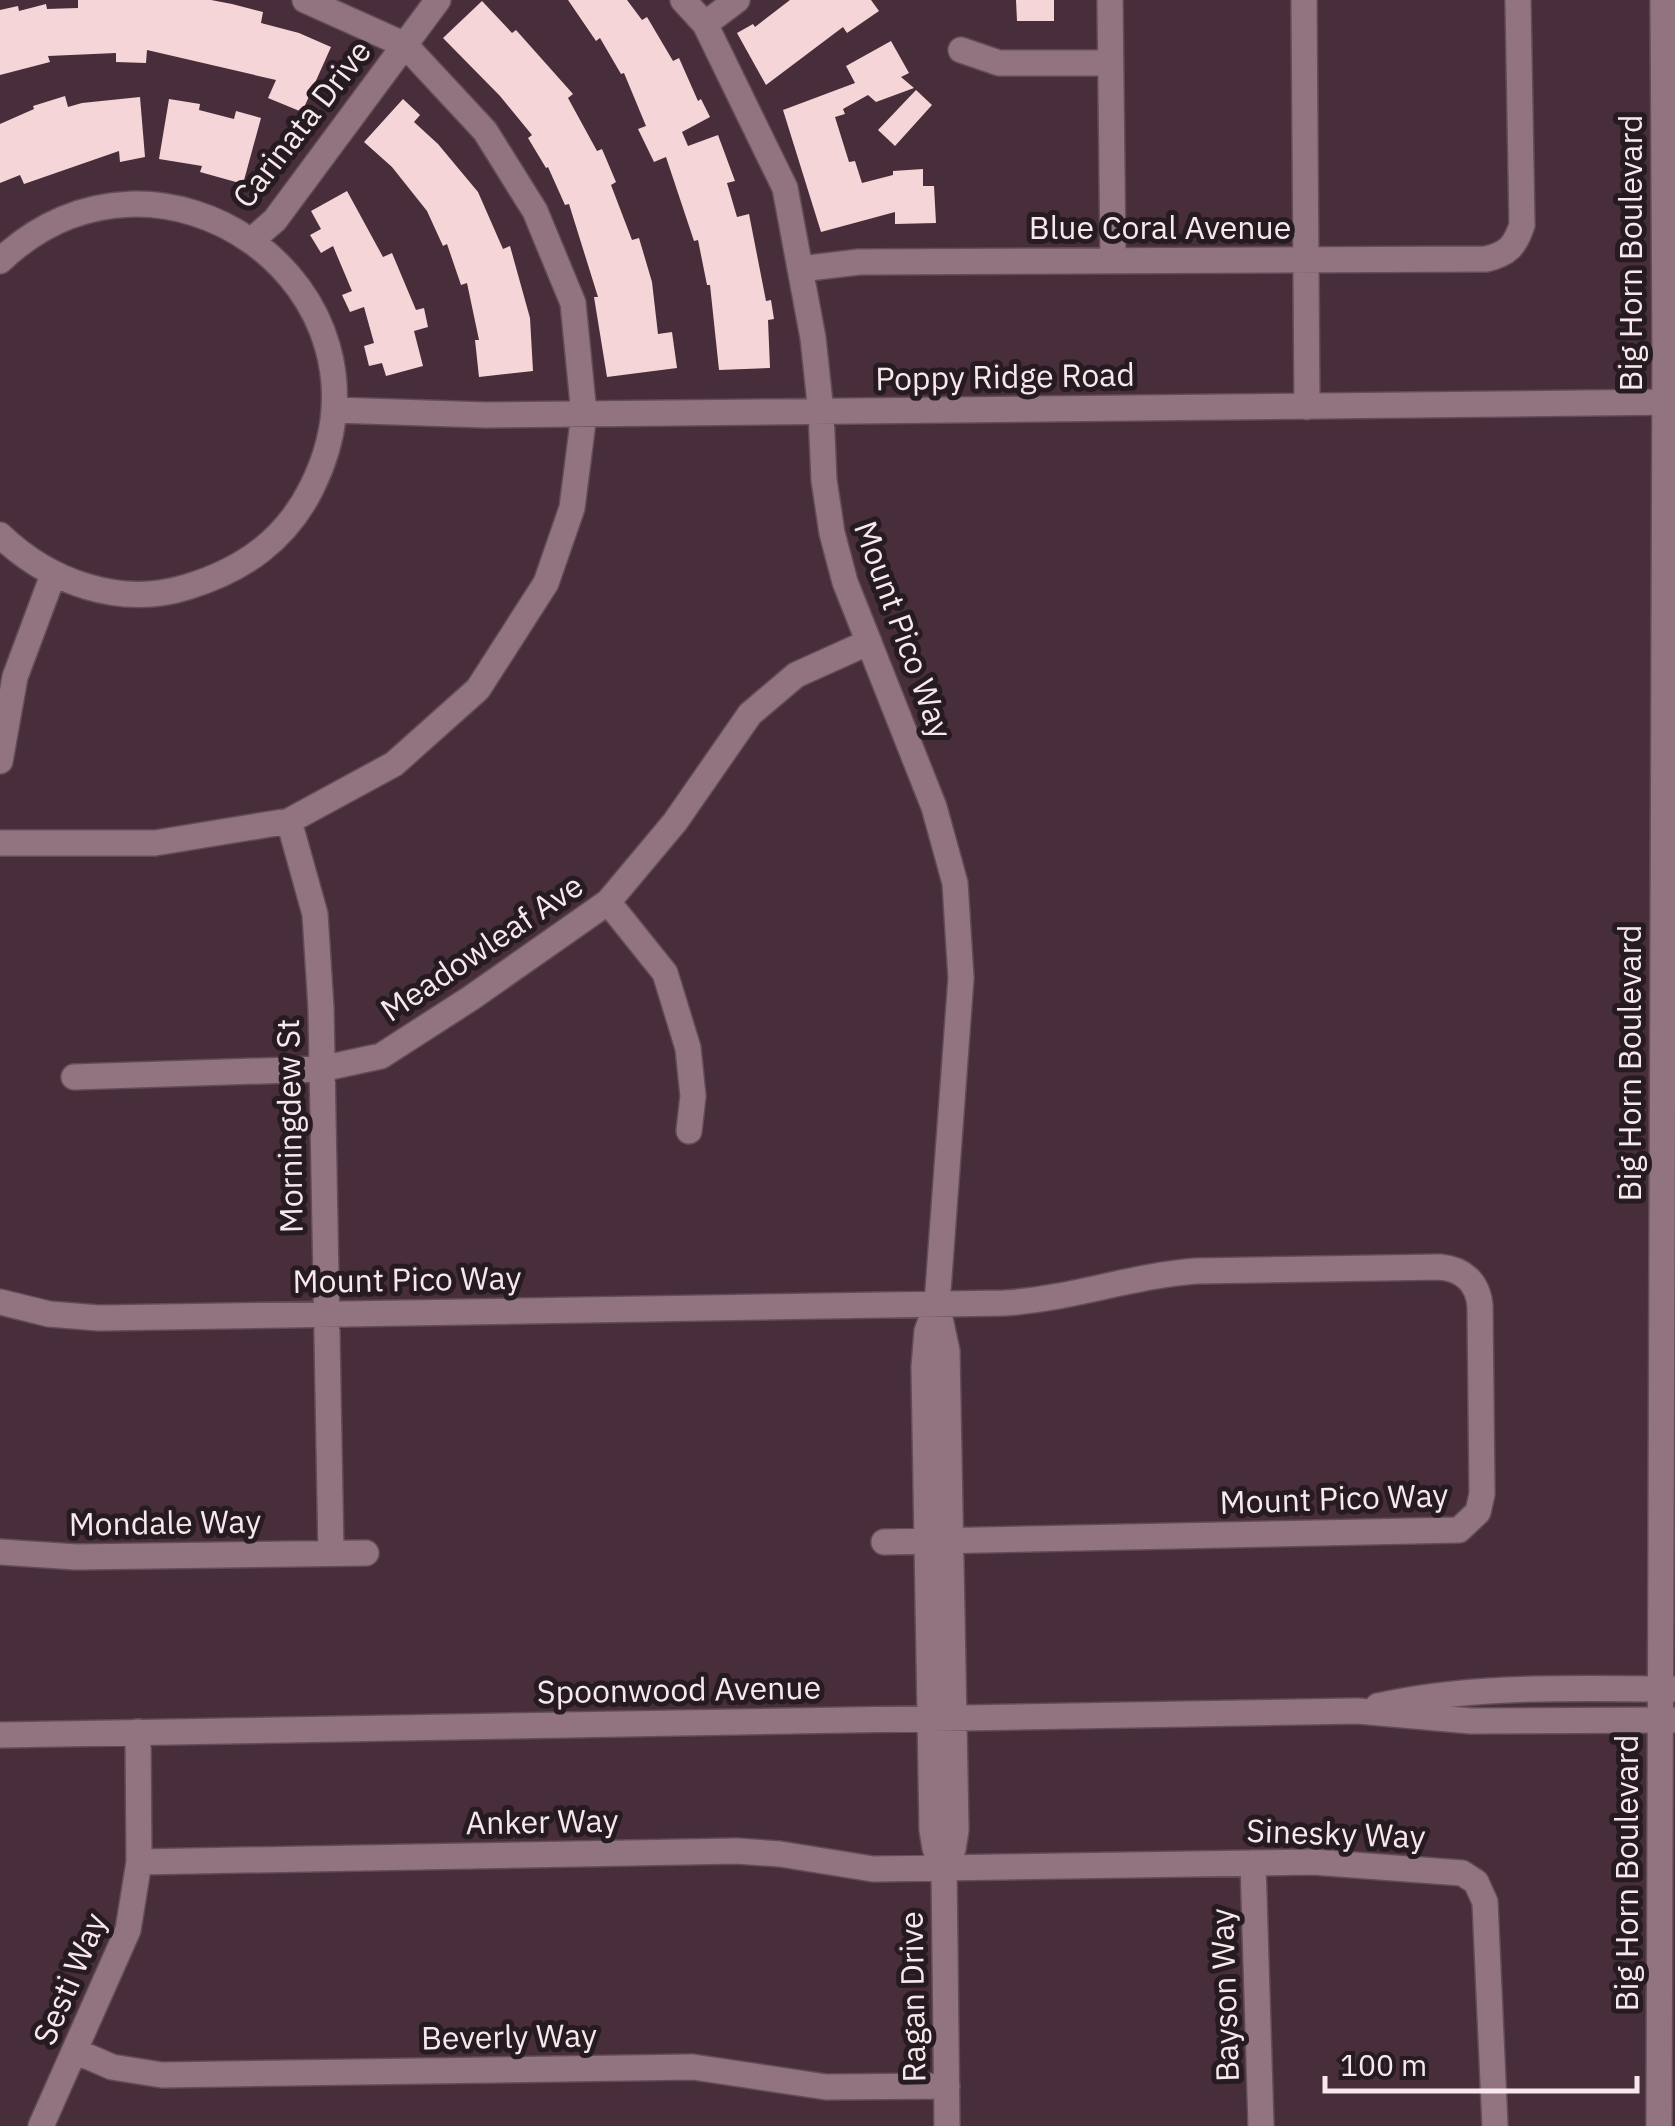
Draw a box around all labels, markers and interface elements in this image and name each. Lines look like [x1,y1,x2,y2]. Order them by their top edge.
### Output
street label: Carinata Drive [222,31,380,216]
street label: Big Horn Boulevard [1609,114,1651,392]
street label: Blue Coral Avenue [1029,206,1291,248]
street label: Poppy Ridge Road [875,353,1135,399]
street label: Mount Pico Way [845,515,963,744]
street label: Meadowleaf Ave [372,864,591,1030]
street label: Big Horn Boulevard [1608,924,1650,1202]
street label: Morningdew St [266,1018,312,1234]
street label: Mount Pico Way [292,1256,522,1302]
street label: Mount Pico Way [1219,1473,1449,1523]
street label: Mondale Way [68,1499,262,1545]
street label: Spoonwood Avenue [537,1666,821,1712]
street label: Big Horn Boulevard [1605,1734,1647,2012]
street label: Anker Way [465,1799,619,1843]
street label: Sinesky Way [1246,1809,1426,1857]
street label: Sesti Way [23,1906,116,2051]
street label: Bayson Way [1200,1907,1248,2083]
street label: Ragan Drive [890,1911,934,2083]
street label: Beverly Way [421,2013,597,2059]
scale bar [1325,2031,1638,2093]
text: 100 m [1340,2045,1427,2084]

